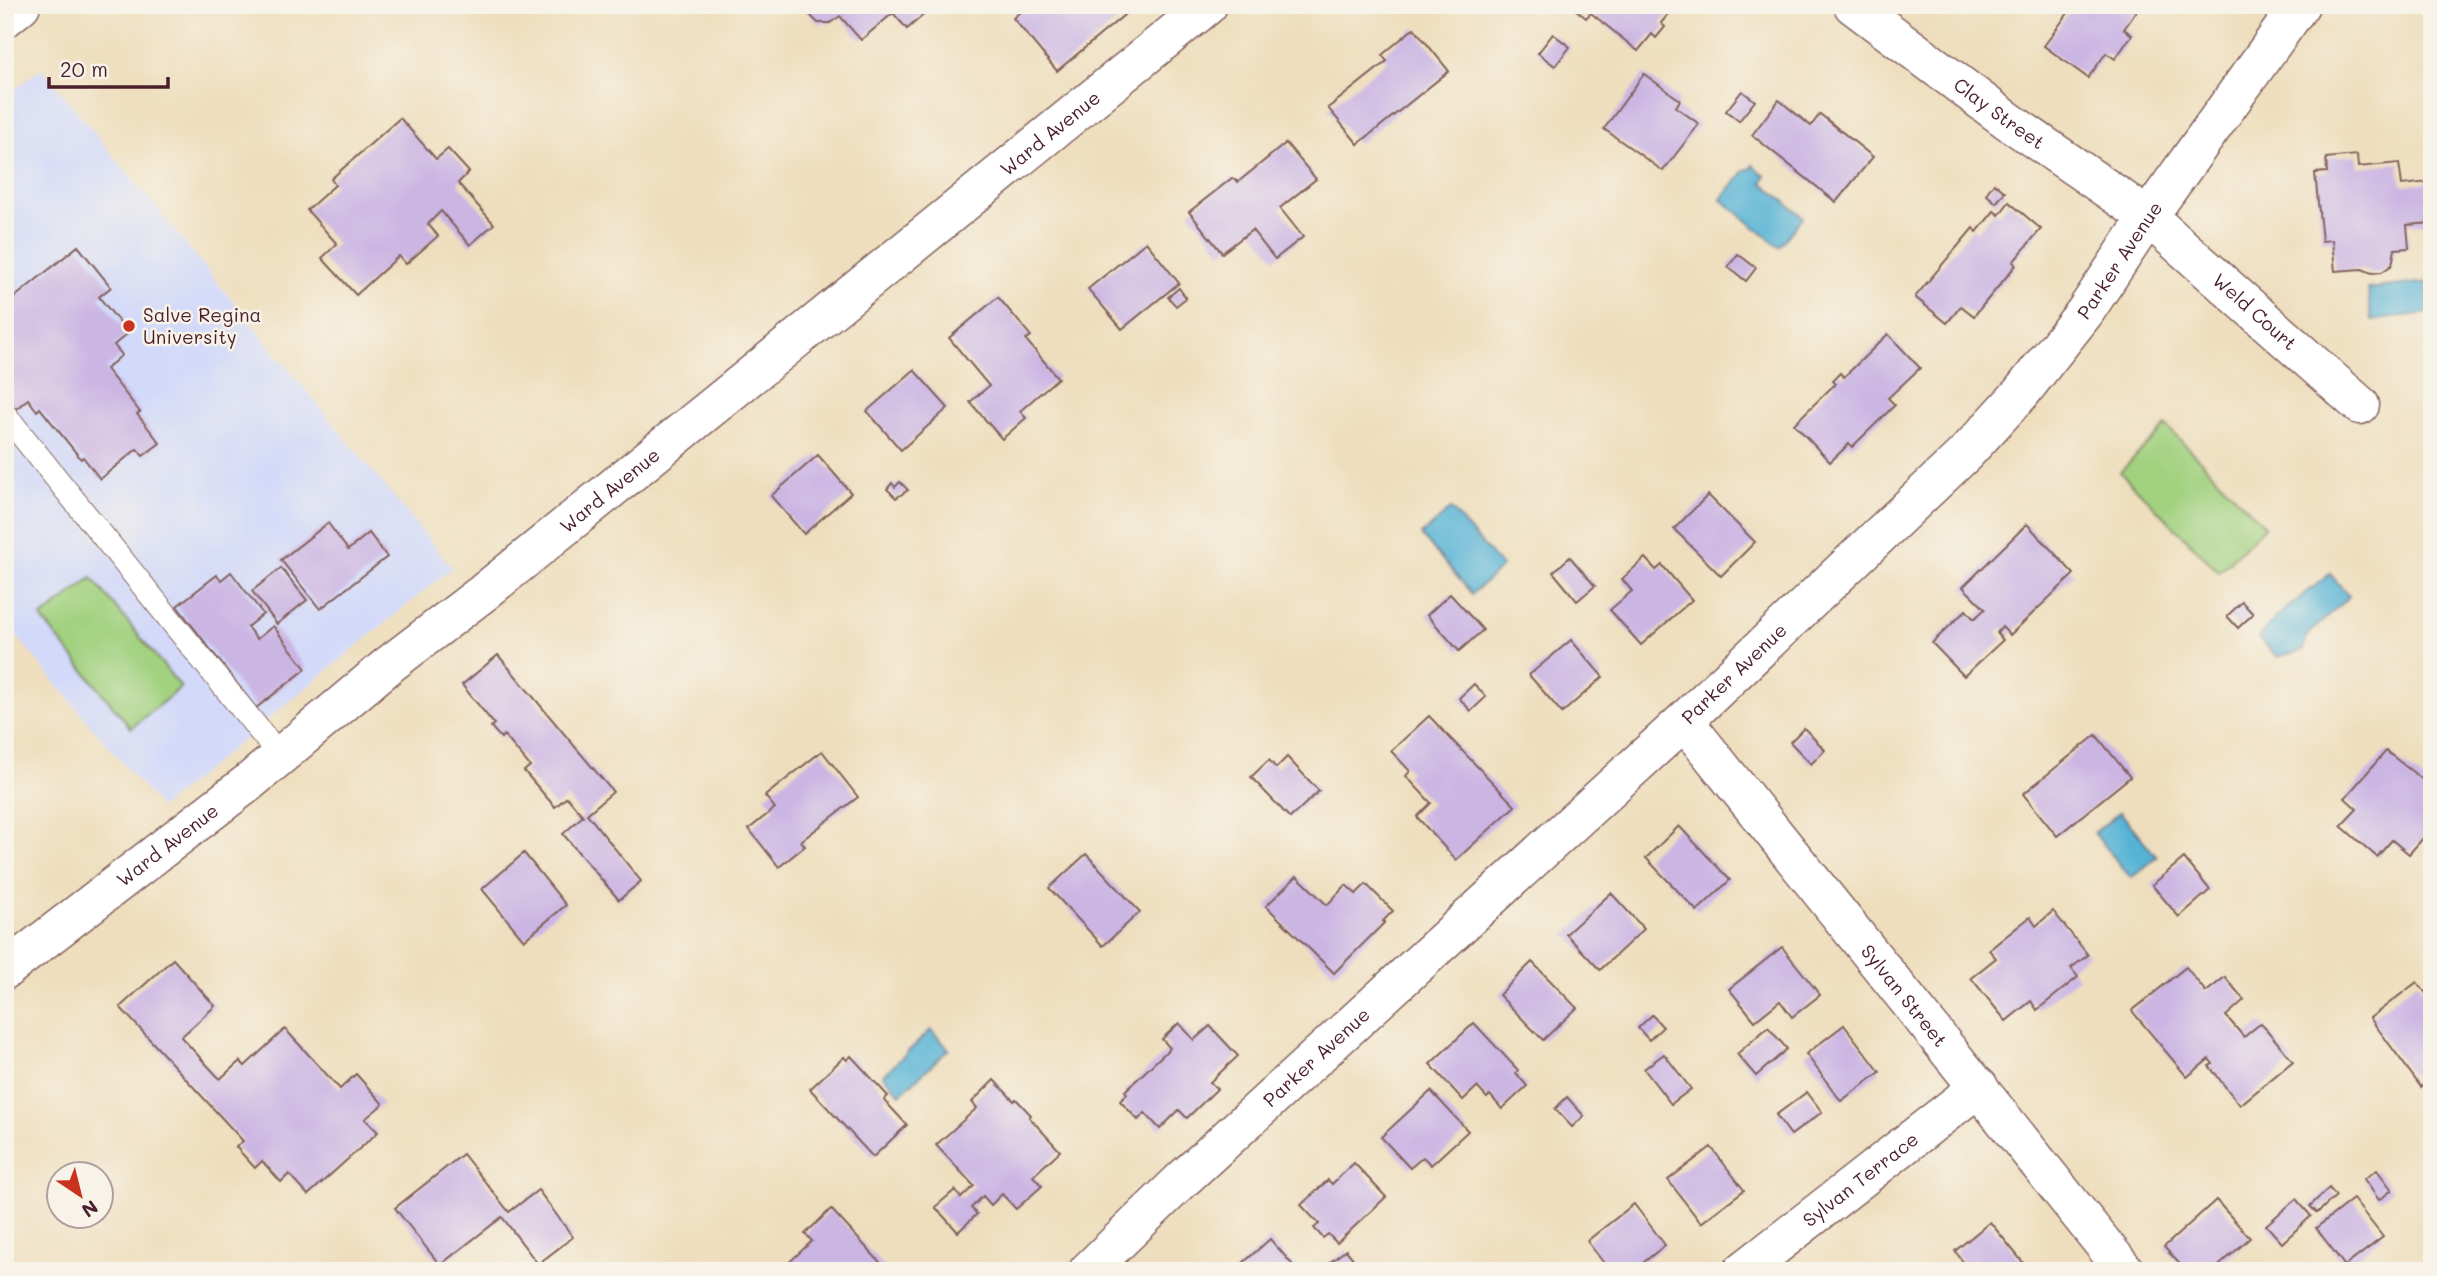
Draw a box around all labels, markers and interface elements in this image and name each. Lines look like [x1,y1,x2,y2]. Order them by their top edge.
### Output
scale bar [49,46,168,90]
text: 20 m [60,55,108,82]
street label: Clay Street [1949,72,2050,154]
street label: Ward Avenue [994,85,1105,181]
street label: Parker Avenue [2071,196,2167,324]
street label: Weld Court [2208,267,2302,355]
place label: Salve Regina University [143,302,261,349]
marker: Salve Regina University [121,318,137,334]
street label: Ward Avenue [554,442,665,538]
street label: Parker Avenue [1676,617,1792,729]
street label: Ward Avenue [111,797,223,892]
street label: Sylvan Street [1856,939,1953,1052]
street label: Parker Avenue [1257,1001,1375,1112]
street label: Sylvan Terrace [1797,1126,1923,1232]
north arrow [46,1160,116,1230]
text: N [77,1195,103,1224]

